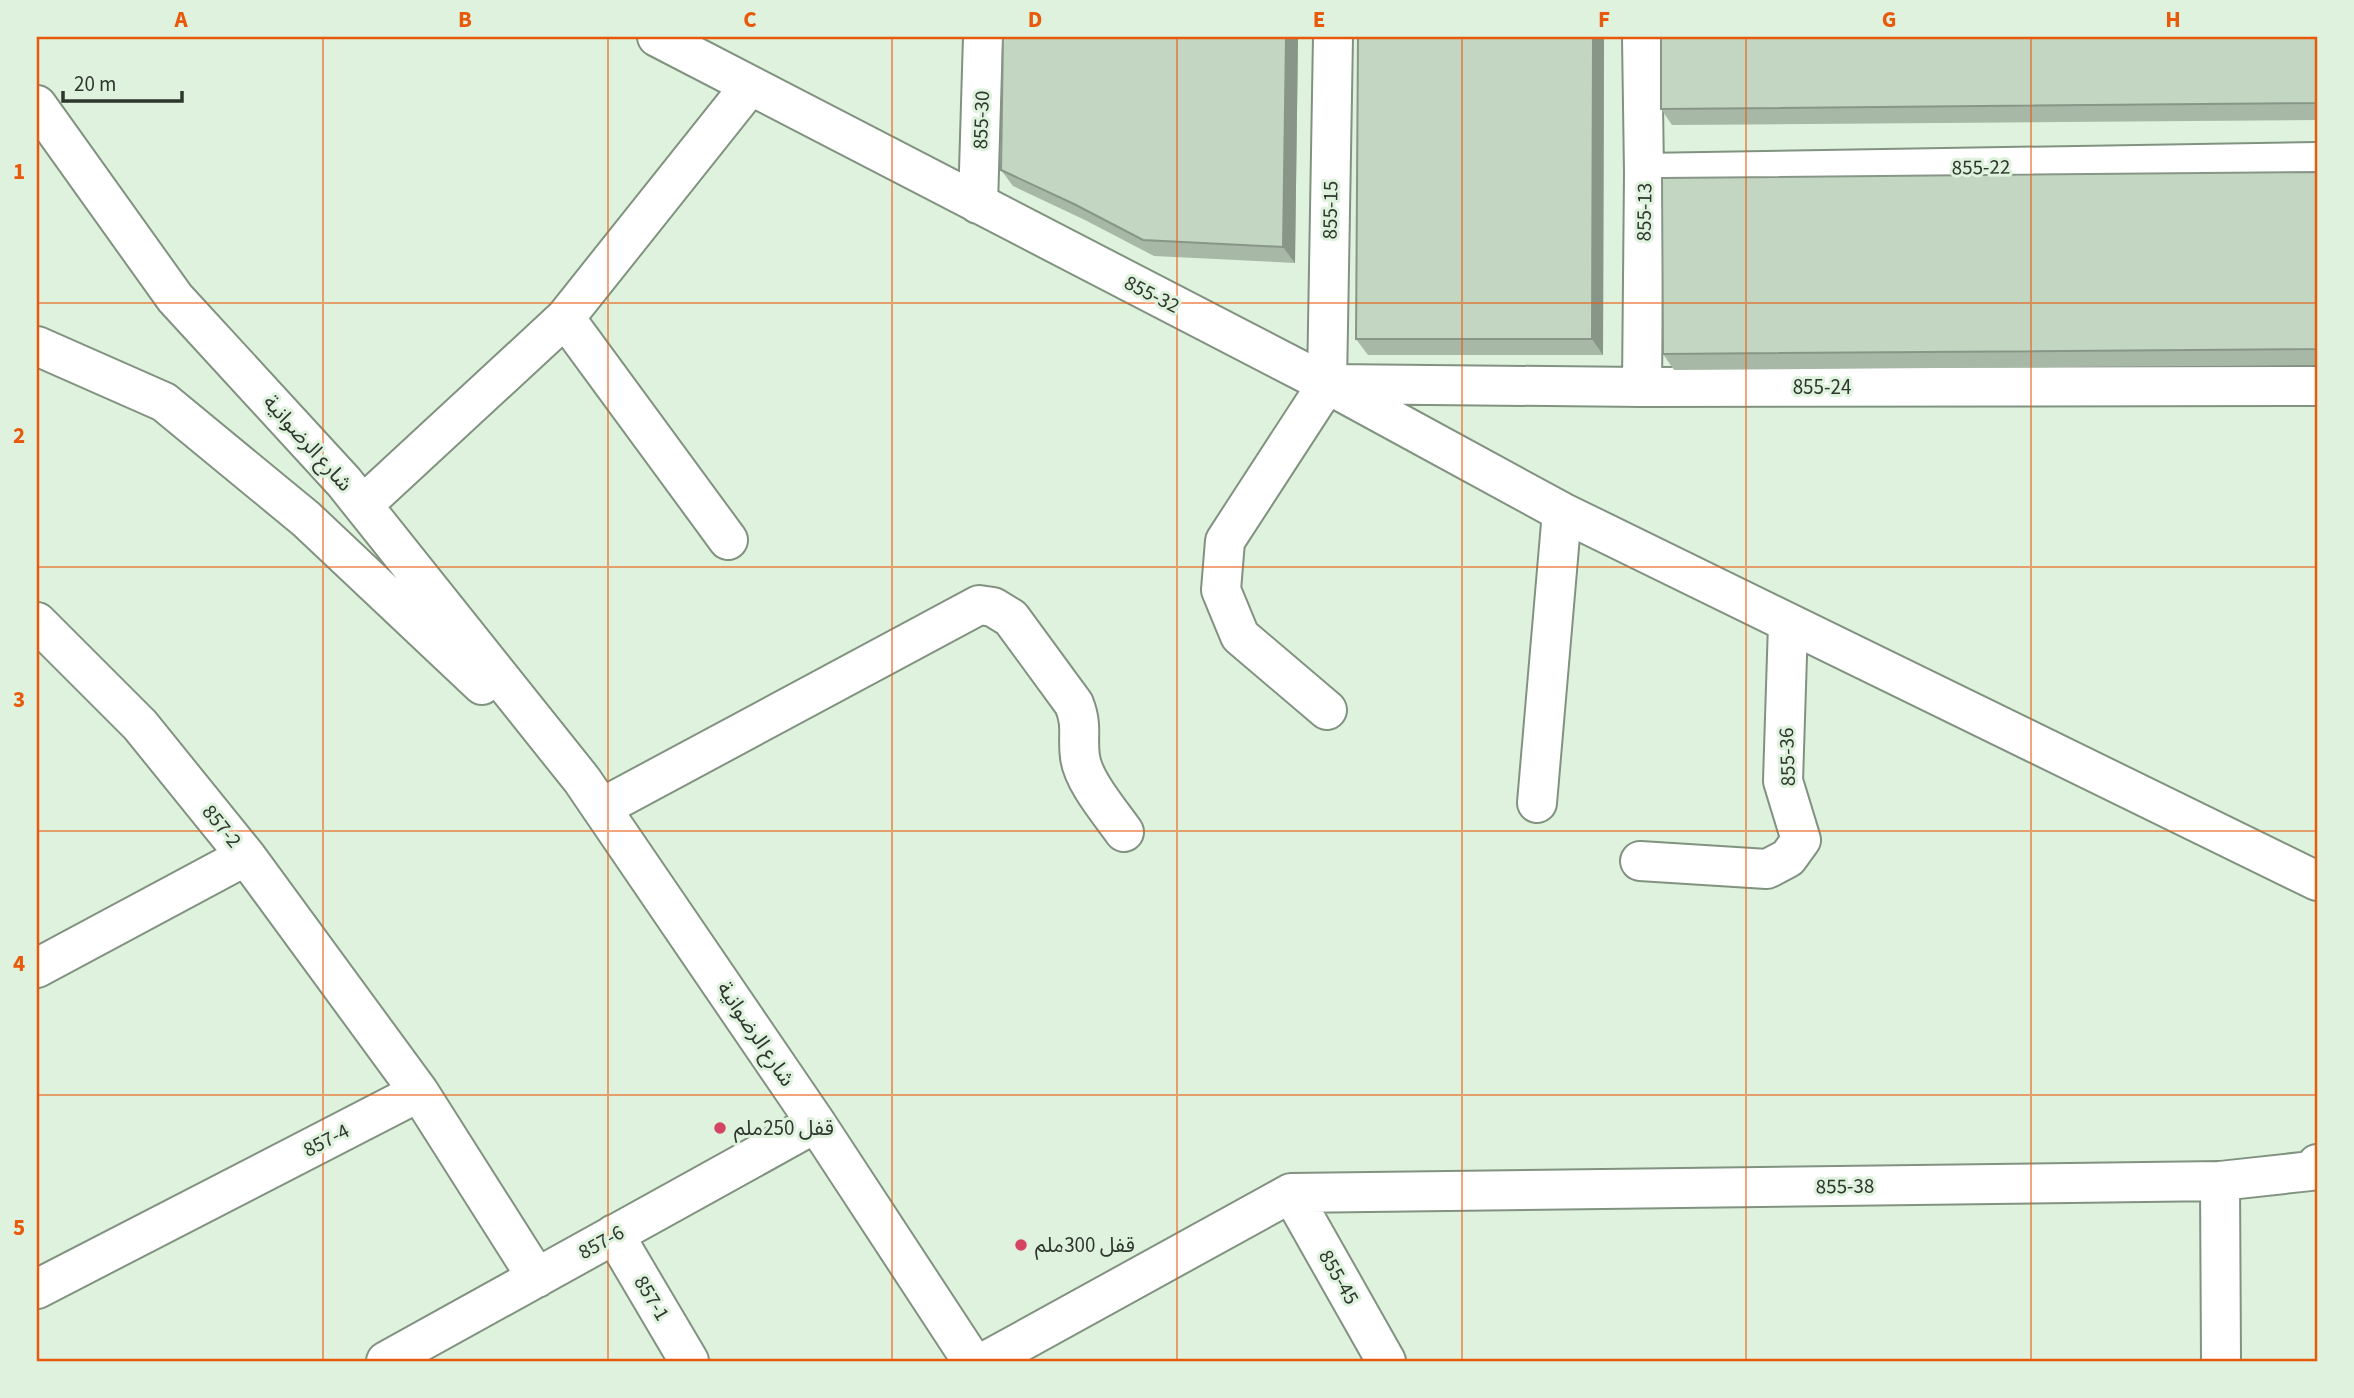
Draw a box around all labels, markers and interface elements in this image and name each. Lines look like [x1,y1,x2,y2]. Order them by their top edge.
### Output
text: A [173,3,188,36]
text: B [458,3,472,36]
text: C [743,3,757,36]
text: D [1028,3,1042,36]
text: E [1313,3,1325,36]
text: F [1598,3,1610,36]
text: G [1882,3,1896,36]
text: H [2165,3,2181,36]
scale bar [63,60,182,104]
text: 20 m [74,69,116,99]
street label: 855-30 [965,90,997,150]
street label: 855-22 [1951,151,2011,183]
text: 1 [13,155,25,188]
street label: 855-15 [1314,180,1346,240]
street label: 855-13 [1628,182,1660,242]
street label: 855-32 [1119,267,1185,321]
street label: 855-24 [1793,372,1851,402]
street label: شارع الرضوانية [256,388,360,498]
text: 2 [13,419,25,452]
text: 3 [13,683,25,716]
street label: 855-36 [1771,727,1803,787]
street label: 857-2 [195,798,249,854]
text: 4 [13,947,25,980]
street label: شارع الرضوانية [710,976,802,1092]
place label: قفل 250ملم [734,1113,834,1143]
street label: 857-4 [298,1116,354,1164]
marker: قفل 250ملم [712,1120,728,1136]
street label: 855-38 [1815,1170,1875,1202]
text: 5 [13,1211,25,1244]
street label: 857-6 [573,1217,629,1267]
place label: قفل 300ملم [1035,1230,1135,1260]
marker: قفل 300ملم [1013,1237,1029,1253]
street label: 855-45 [1311,1244,1367,1310]
street label: 857-1 [627,1270,677,1326]

